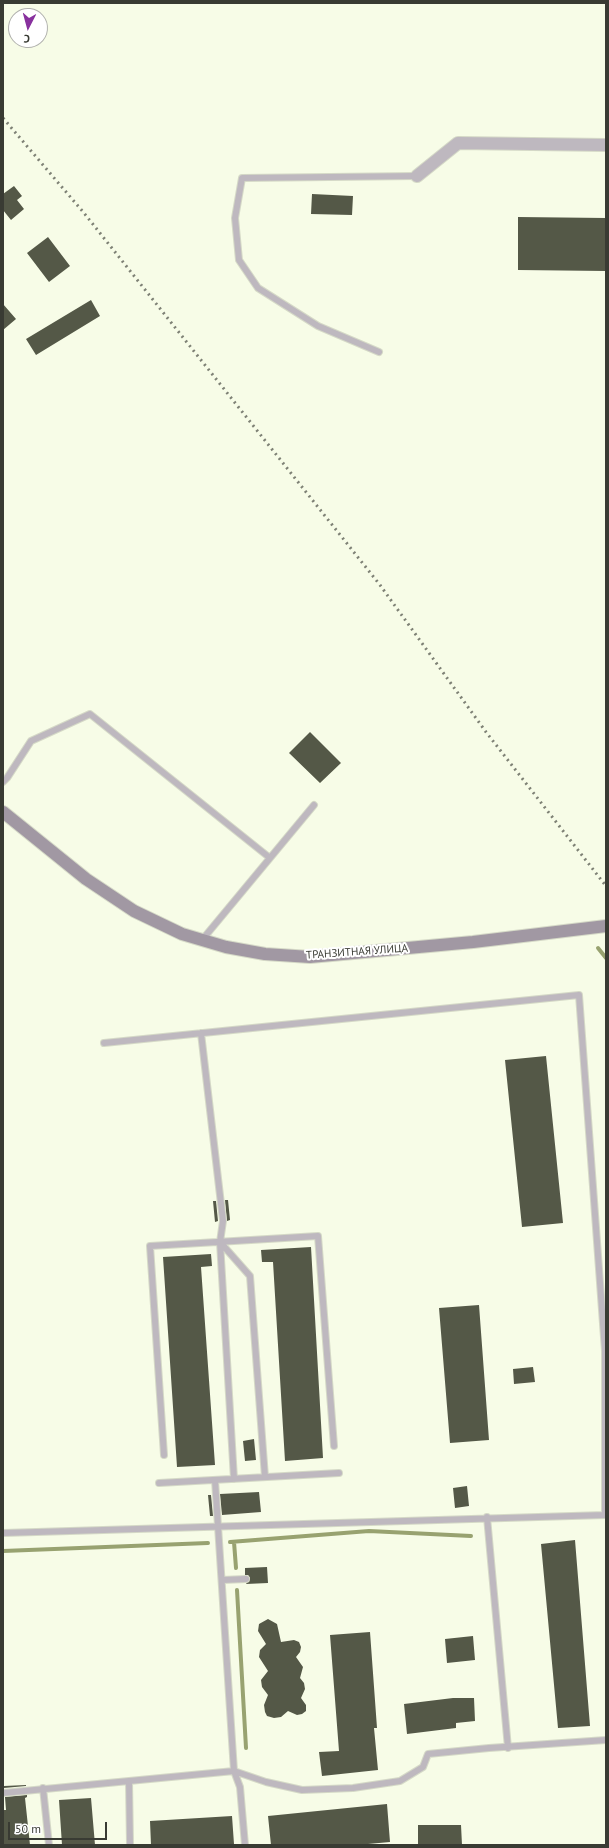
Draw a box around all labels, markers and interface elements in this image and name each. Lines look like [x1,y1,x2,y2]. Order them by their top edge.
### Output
north arrow [8,8,48,48]
text: С [23,32,31,46]
street label: ТРАНЗИТНАЯ УЛИЦА [306,942,408,962]
scale bar [10,1814,109,1840]
text: 50 m [15,1821,41,1836]

